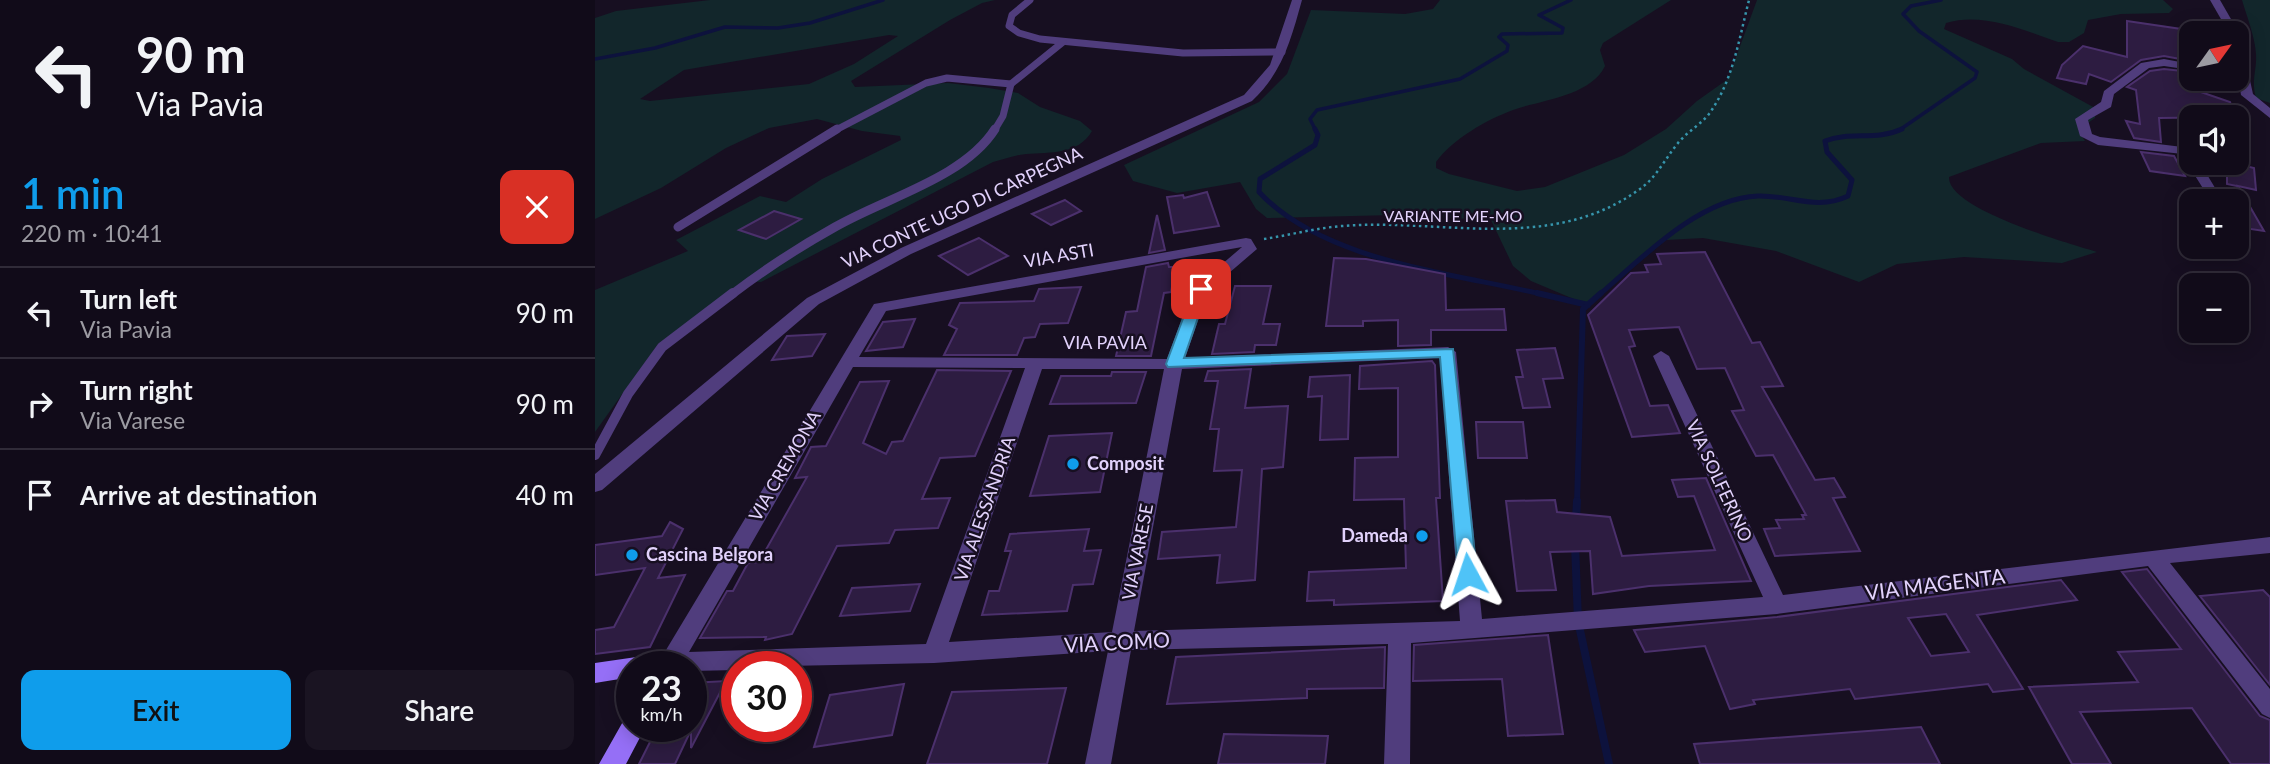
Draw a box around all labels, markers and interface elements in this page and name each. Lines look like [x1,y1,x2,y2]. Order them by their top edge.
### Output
north arrow [2179,21,2249,91]
map controls [2179,21,2249,343]
text: 90 m [136,25,246,83]
icon: left [21,28,112,119]
text: Via Pavia [136,84,264,123]
button: sound [2179,105,2249,175]
street label: VIA CONTE UGO DI CARPEGNA [838,141,1086,273]
text: 1 min [21,168,125,218]
button: close [500,170,574,244]
button: + [2179,189,2249,259]
street label: VARIANTE ME-MO [1384,206,1523,225]
text: 220 m · 10:41 [21,219,163,247]
street label: VIA ASTI [1022,238,1095,272]
pin [1171,259,1231,319]
icon: arrive [1182,270,1220,308]
button: − [2179,273,2249,343]
text: Turn left [80,283,177,315]
icon: left [21,294,59,332]
text: 90 m [516,297,574,329]
text: Via Pavia [80,315,172,343]
street label: VIA PAVIA [1063,331,1148,353]
text: Turn right [80,374,193,406]
icon: right [21,385,59,423]
text: 90 m [516,388,574,420]
text: Via Varese [80,406,185,434]
street label: VIA CREMONA [744,406,825,525]
street label: VIA SOLFERINO [1682,416,1758,545]
street label: VIA ALESSANDRIA [949,432,1019,584]
place label: Composit [1087,452,1164,474]
marker: Composit [1065,456,1081,472]
icon: arrive [21,476,59,514]
text: Arrive at destination [80,479,317,511]
text: 40 m [516,479,574,511]
street label: VIA VARESE [1117,502,1157,602]
place label: Dameda [1341,524,1408,546]
marker: Dameda [1414,528,1430,544]
position arrow [1431,537,1505,611]
place label: Cascina Belgora [646,543,773,565]
marker: Cascina Belgora [624,547,640,563]
street label: VIA MAGENTA [1863,562,2007,605]
street label: VIA COMO [1063,626,1170,657]
speed limit sign: 30 [721,651,812,742]
text: 23 [641,666,682,708]
button: Exit [21,670,291,750]
button: Share [305,670,574,750]
text: km/h [640,703,683,725]

